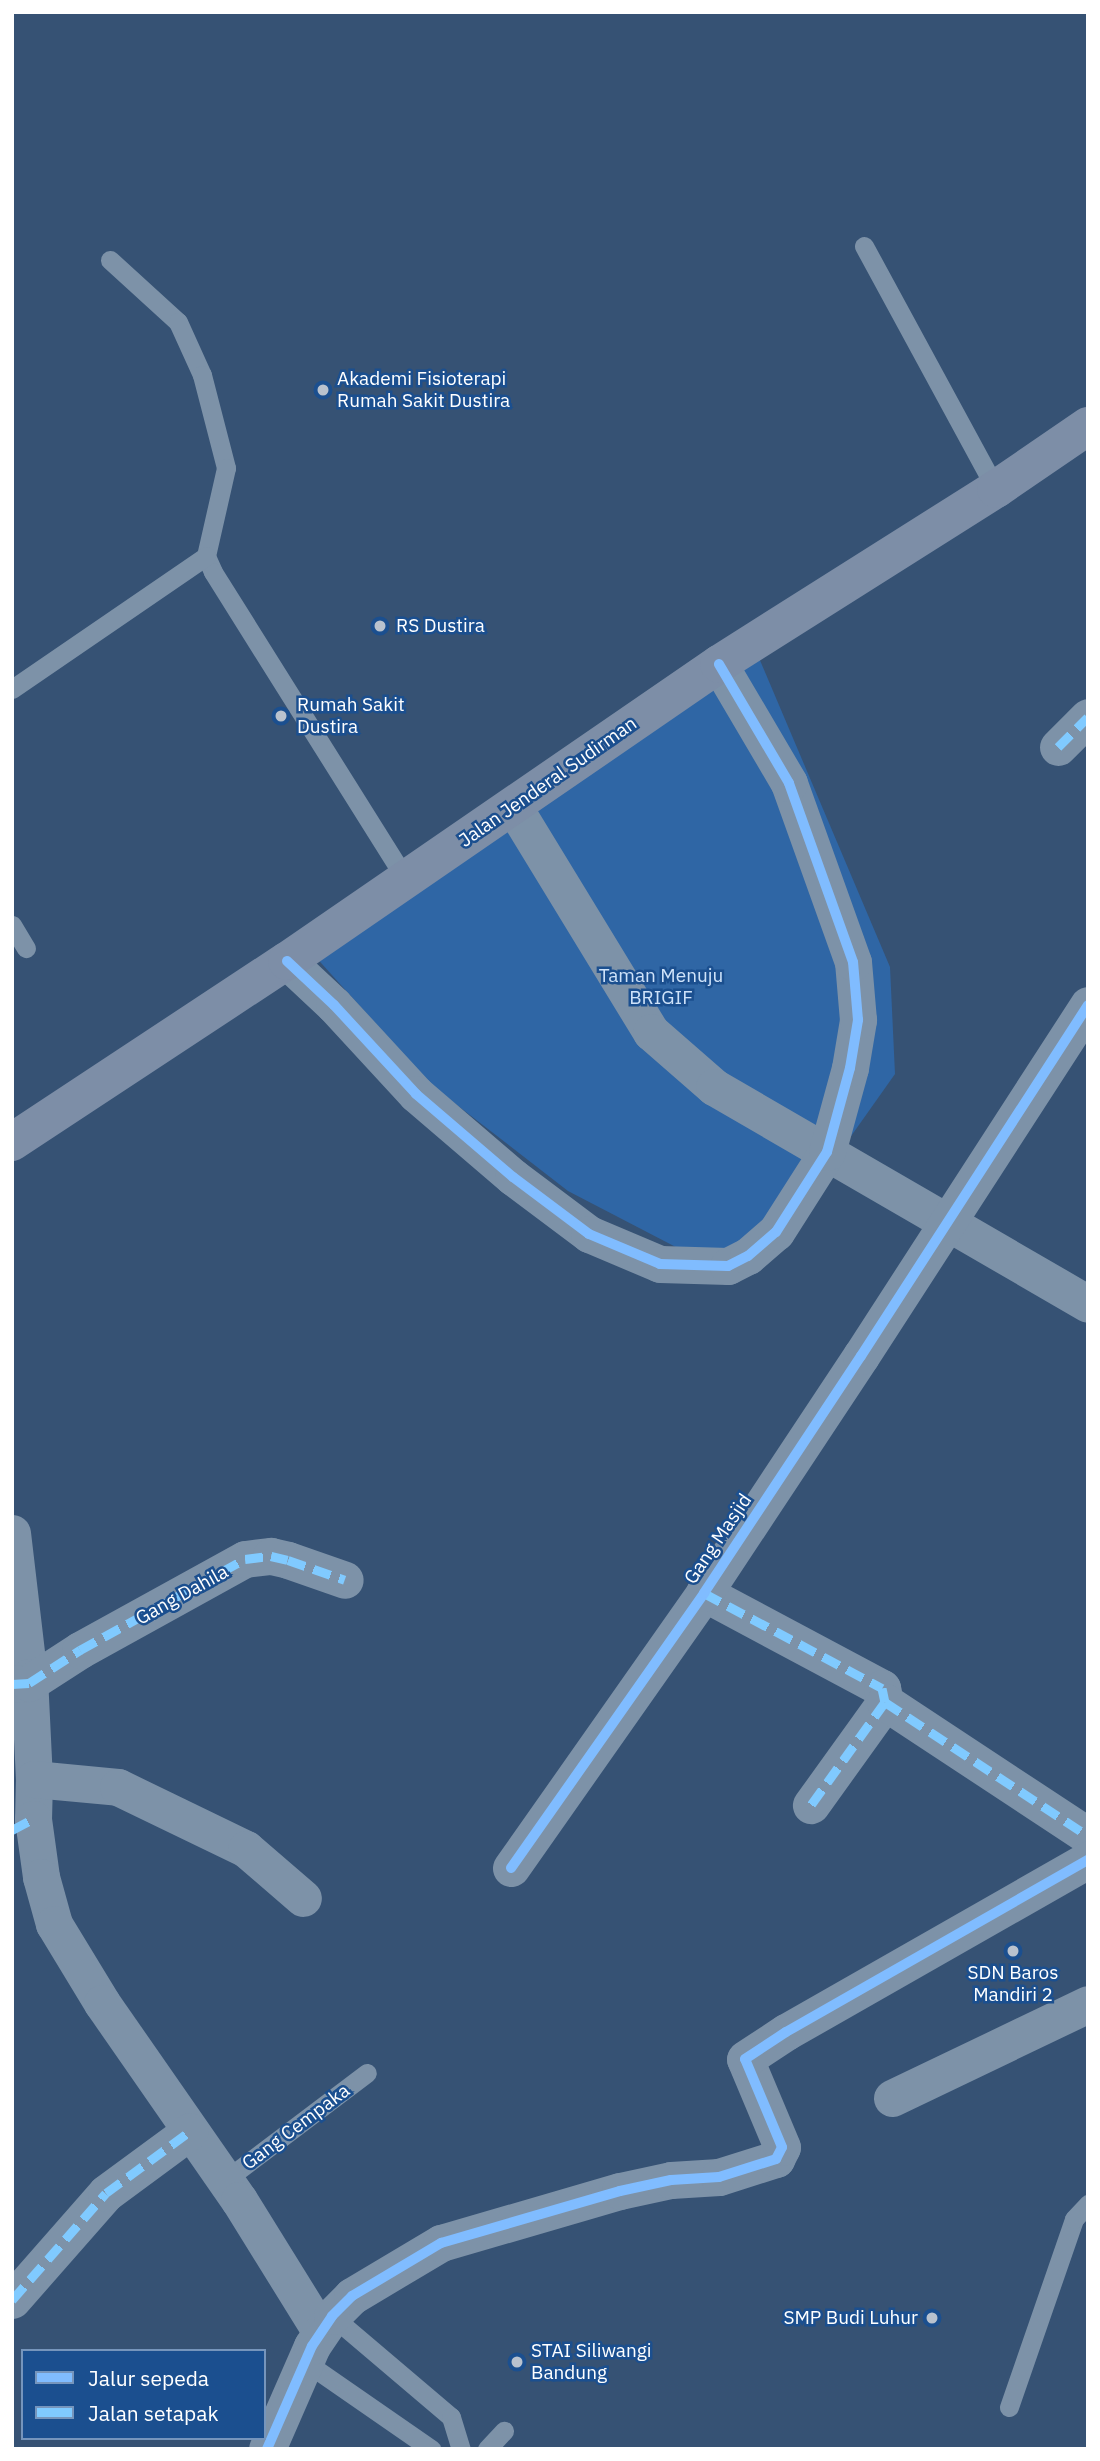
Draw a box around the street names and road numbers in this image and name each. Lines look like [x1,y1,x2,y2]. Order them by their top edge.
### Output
street label: Jalan Jenderal Sudirman [455,712,641,852]
street label: Gang Masjid [679,1490,757,1588]
street label: Gang Dahila [132,1560,232,1630]
street label: Gang Cempaka [238,2079,354,2175]

